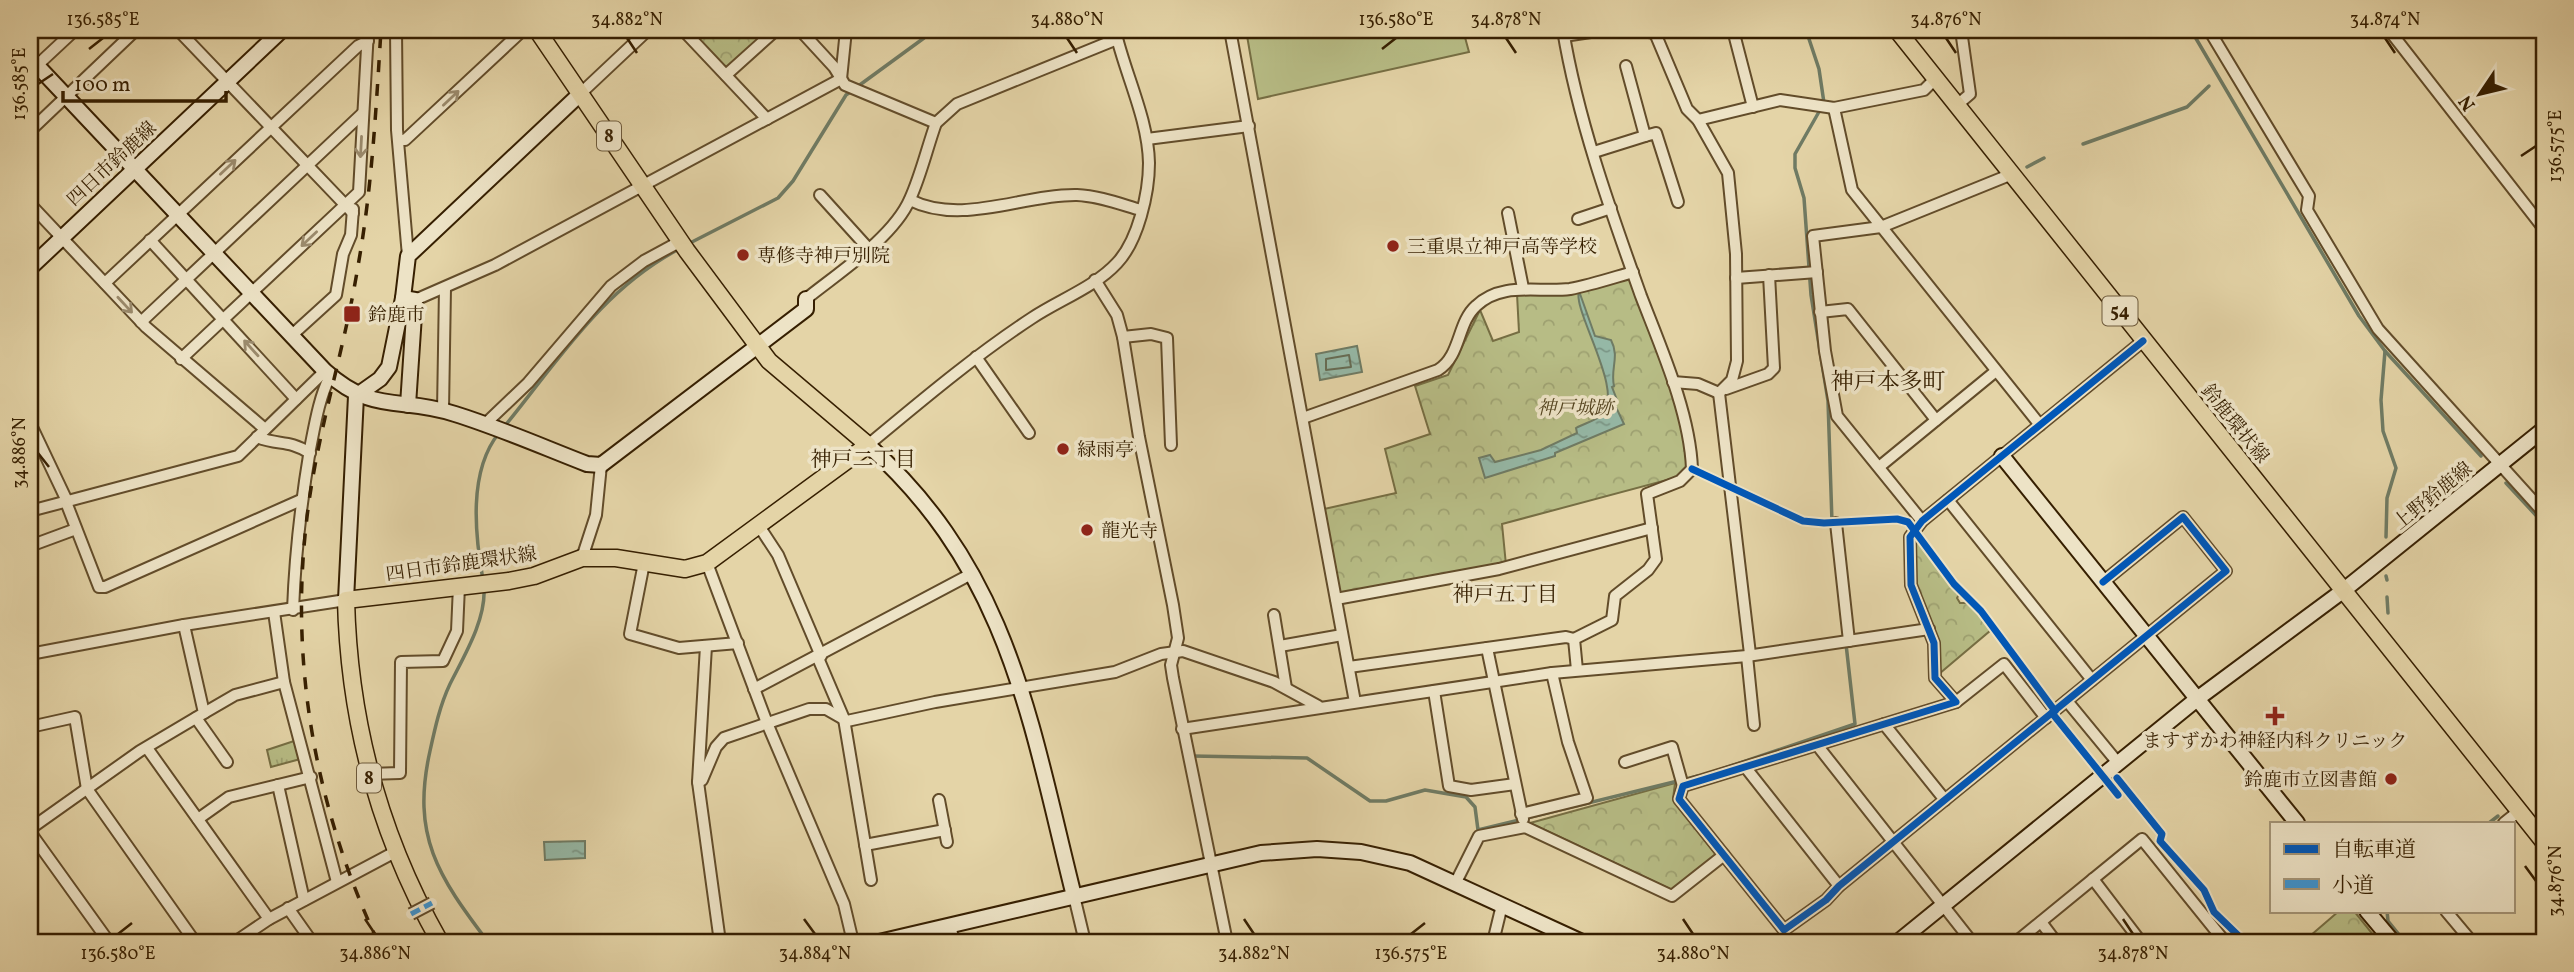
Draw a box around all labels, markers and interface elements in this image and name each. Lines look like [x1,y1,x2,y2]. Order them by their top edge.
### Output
text: 136.585°E [66,8,140,33]
text: 34.882°N [591,8,663,33]
text: 34.880°N [1030,8,1104,33]
text: 136.580°E [1358,8,1434,33]
text: 34.878°N [1471,8,1541,33]
text: 34.876°N [1910,8,1982,33]
text: 34.874°N [2350,8,2420,33]
text: 136.585°E [8,47,33,121]
scale bar [63,60,226,104]
north arrow [2444,60,2514,130]
text: 100 m [74,71,131,100]
one-way arrow [442,89,459,106]
text: N [2453,89,2482,116]
text: 136.575°E [2544,109,2569,182]
street label: 四日市鈴鹿線 [62,116,163,213]
road number: 8 [597,121,621,150]
one-way arrow [355,135,368,158]
one-way arrow [219,159,236,176]
one-way arrow [301,230,318,247]
place label: 三重県立神戸高等学校 [1407,235,1597,261]
marker: 三重県立神戸高等学校 [1385,238,1401,254]
place label: 専修寺神戸別院 [757,244,890,270]
marker: 専修寺神戸別院 [735,247,751,263]
one-way arrow [116,295,133,313]
road number: 54 [2102,296,2138,326]
place label: 鈴鹿市 [368,303,425,329]
marker: 鈴鹿市 [342,304,362,324]
one-way arrow [243,340,259,358]
district label: 神戸本多町 [1831,367,1946,399]
street label: 鈴鹿環状線 [2194,379,2274,469]
park label: 神戸城跡 [1537,396,1616,422]
text: 34.886°N [8,417,33,489]
place label: 緑雨亭 [1077,438,1134,464]
marker: 緑雨亭 [1055,441,1071,457]
district label: 神戸二丁目 [811,446,916,475]
street label: 上野鈴鹿線 [2388,457,2478,537]
place label: 龍光寺 [1101,519,1158,545]
marker: 龍光寺 [1079,522,1095,538]
street label: 四日市鈴鹿環状線 [384,542,538,588]
district label: 神戸五丁目 [1453,581,1558,610]
marker: ますずかわ神経内科クリニック [2265,706,2285,726]
place label: ますずかわ神経内科クリニック [2142,729,2408,755]
road number: 8 [357,764,381,792]
place label: 鈴鹿市立図書館 [2244,768,2377,794]
marker: 鈴鹿市立図書館 [2383,771,2399,787]
legend [2270,822,2514,912]
text: 自転車道 [2332,836,2416,865]
text: 34.876°N [2544,845,2569,917]
text: 小道 [2332,872,2374,901]
text: 136.580°E [80,942,156,967]
text: 34.886°N [339,942,411,967]
text: 34.884°N [779,942,851,967]
text: 34.882°N [1218,942,1290,967]
text: 136.575°E [1375,942,1448,967]
text: 34.880°N [1656,942,1730,967]
text: 34.878°N [2098,942,2168,967]

